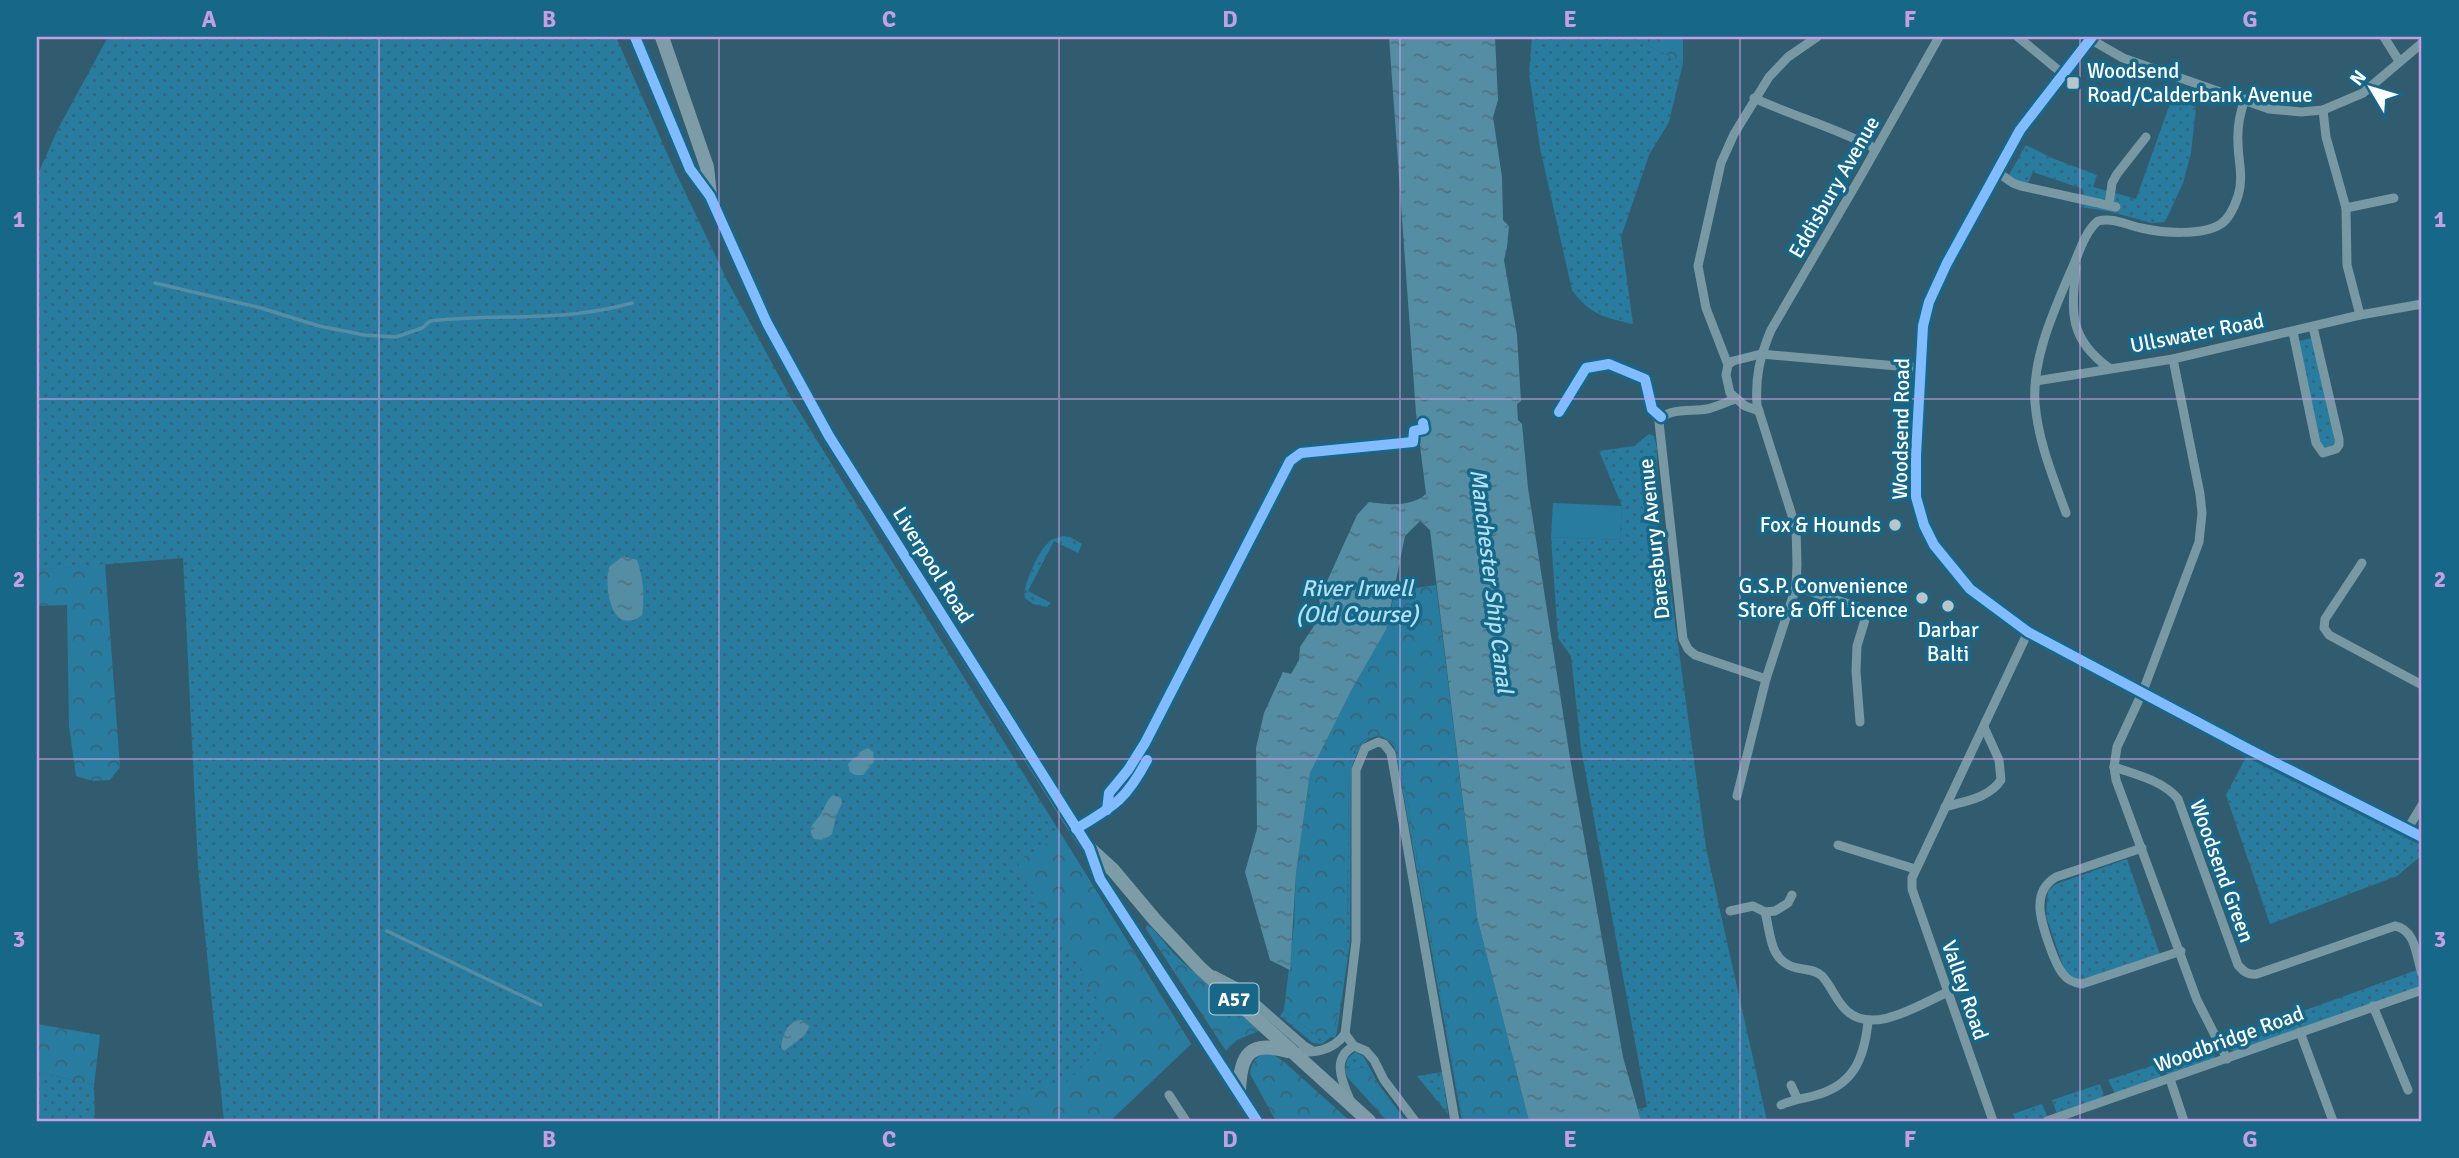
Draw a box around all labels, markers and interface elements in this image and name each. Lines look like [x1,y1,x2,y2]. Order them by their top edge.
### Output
text: A [202,5,217,34]
text: B [542,5,556,34]
text: C [882,5,896,34]
text: D [1222,5,1238,34]
text: E [1563,5,1577,34]
text: F [1904,5,1916,34]
text: G [2242,5,2258,34]
north arrow [2336,52,2406,122]
place label: Woodsend Road/Calderbank Avenue [2087,58,2313,108]
text: N [2345,66,2372,91]
marker: Woodsend Road/Calderbank Avenue [2065,75,2081,91]
street label: Eddisbury Avenue [1783,111,1885,263]
text: 1 [13,205,25,234]
text: 1 [2434,205,2446,234]
street label: Ullswater Road [2128,307,2266,359]
street label: Woodsend Road [1887,358,1915,500]
street label: Daresbury Avenue [1633,457,1675,621]
water label: Manchester Ship Canal [1463,467,1520,697]
street label: Liverpool Road [887,502,979,628]
place label: Fox & Hounds [1760,512,1881,538]
marker: Fox & Hounds [1887,517,1903,533]
text: 2 [13,565,25,594]
text: 2 [2434,565,2446,594]
place label: G.S.P. Convenience Store & Off Licence [1738,573,1908,623]
water label: River Irwell (Old Course) [1296,574,1420,629]
marker: G.S.P. Convenience Store & Off Licence [1914,590,1930,606]
marker: Darbar Balti [1940,598,1956,614]
place label: Darbar Balti [1917,617,1979,667]
street label: Woodsend Green [2184,796,2260,946]
text: 3 [13,925,25,954]
text: 3 [2434,925,2446,954]
street label: Valley Road [1936,937,1994,1043]
road number: A57 [1210,984,1258,1015]
street label: Woodbridge Road [2151,1000,2307,1078]
text: A [202,1125,217,1154]
text: B [542,1125,556,1154]
text: C [882,1125,896,1154]
text: D [1222,1125,1238,1154]
text: E [1563,1125,1577,1154]
text: F [1904,1125,1916,1154]
text: G [2242,1125,2258,1154]

